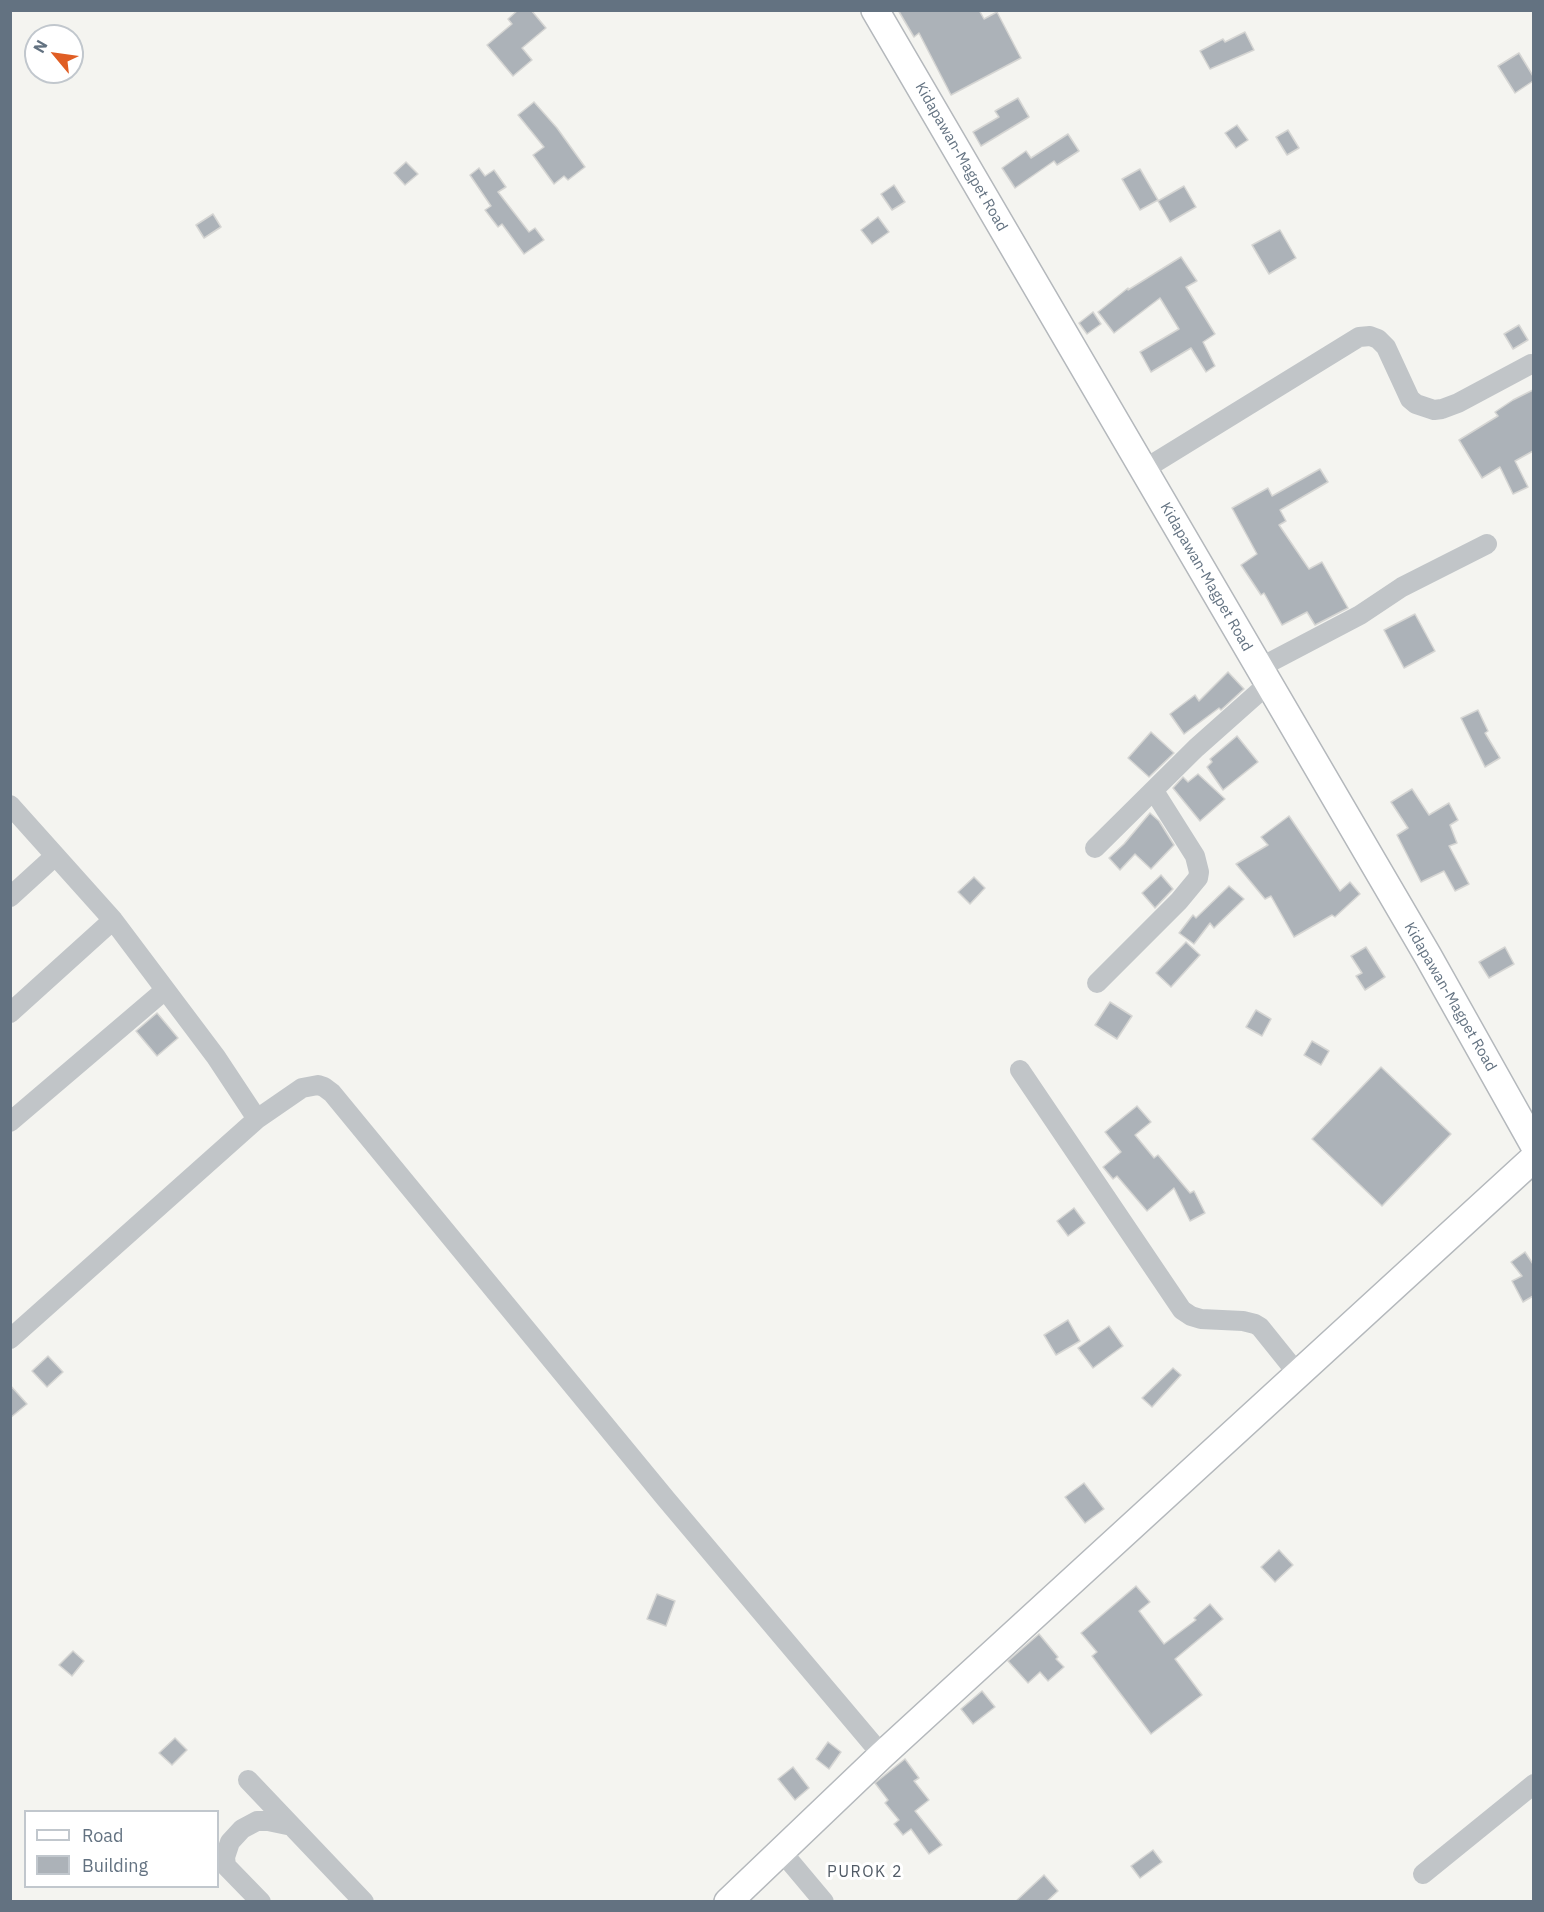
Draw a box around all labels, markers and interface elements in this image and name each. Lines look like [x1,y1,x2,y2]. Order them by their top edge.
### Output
north arrow [24,24,84,84]
text: N [28,36,52,56]
street label: Kidapawan-Magpet Road [911,79,1011,235]
street label: Kidapawan-Magpet Road [1156,499,1256,655]
street label: Kidapawan-Magpet Road [1400,919,1500,1075]
legend [24,1810,219,1888]
text: Road [82,1824,123,1847]
text: Building [82,1854,148,1877]
district label: PUROK 2 [827,1862,903,1882]

